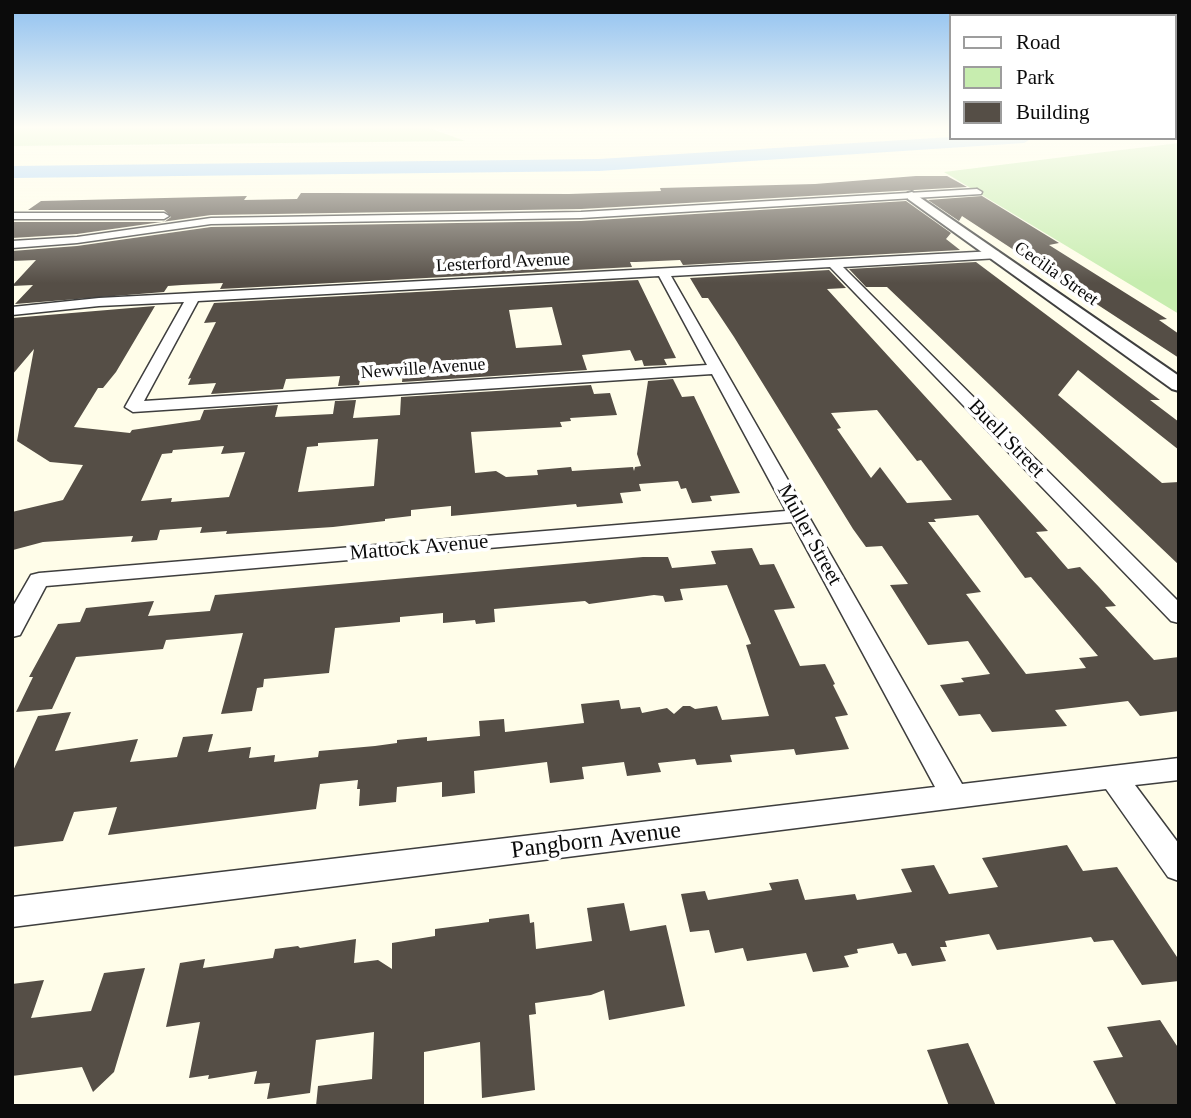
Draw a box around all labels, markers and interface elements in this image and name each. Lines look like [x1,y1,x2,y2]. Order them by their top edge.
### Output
legend [950,14,1177,140]
text: Road [1016,30,1060,54]
text: Park [1016,65,1055,89]
text: Building [1016,100,1090,124]
street label: Cecilia Street [1010,237,1102,311]
street label: Lesterford Avenue [435,249,571,277]
street label: Newville Avenue [360,354,486,384]
street label: Buell Street [962,394,1050,484]
street label: Muller Street [771,480,847,590]
street label: Mattock Avenue [349,529,489,567]
street label: Pangborn Avenue [509,816,683,866]

